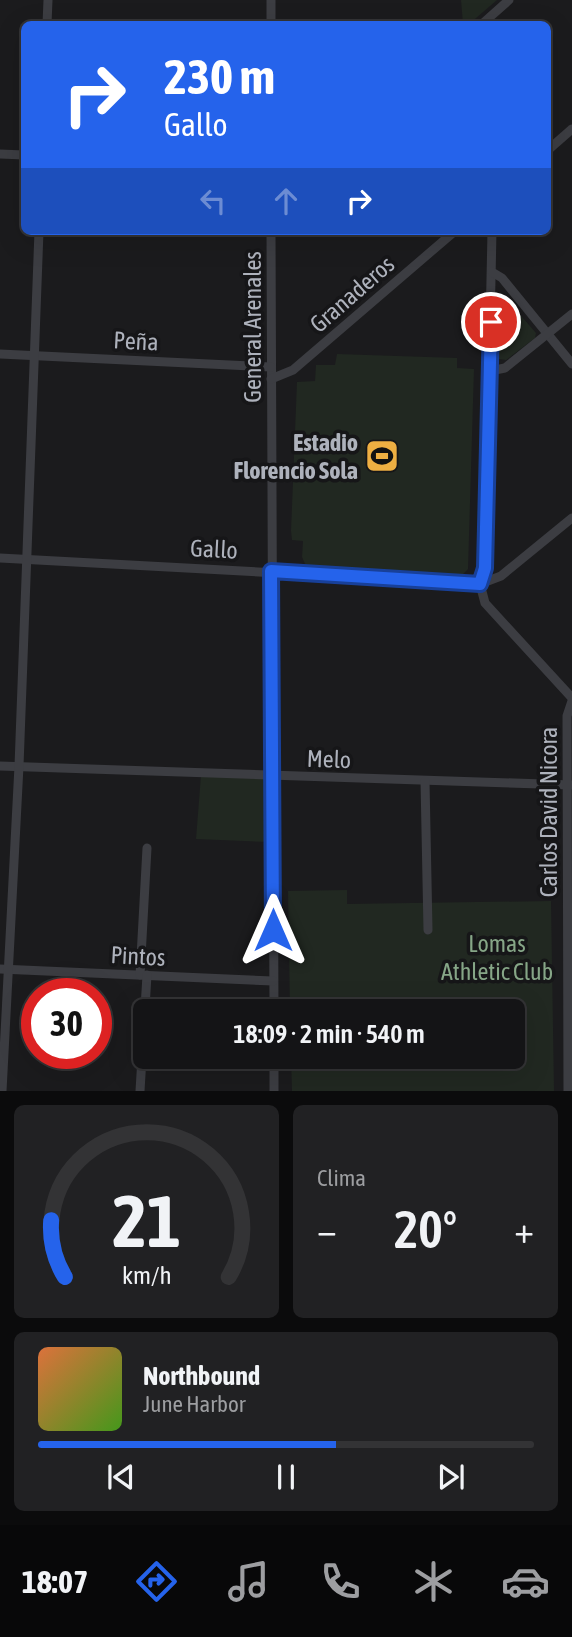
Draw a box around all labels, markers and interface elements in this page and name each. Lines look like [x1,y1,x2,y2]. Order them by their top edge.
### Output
text: 230 m [164,48,275,104]
icon: right [49,49,140,140]
text: Gallo [164,106,228,143]
icon: left [194,182,232,220]
icon: ahead [267,182,305,220]
icon: right [340,182,378,220]
street label: Granaderos [305,250,399,338]
street label: General Arenales [239,251,266,403]
pin [461,292,521,352]
icon: arrive [472,303,510,341]
street label: Peña [113,326,159,356]
place label: Estadio Florencio Sola [233,429,358,484]
sports icon: Estadio Florencio Sola [363,437,401,475]
street label: Gallo [190,534,238,564]
street label: Carlos David Nicora [535,727,562,897]
street label: Melo [306,745,352,773]
position arrow [236,893,310,967]
park label: Lomas Athletic Club [441,930,553,985]
street label: Pintos [110,941,166,971]
speed limit sign: 30 [21,978,112,1069]
text: 18:09 · 2 min · 540 m [233,1019,425,1049]
text: Clima [317,1165,366,1191]
text: 21 [112,1180,181,1263]
text: 20° [394,1199,457,1259]
text: − [317,1208,337,1251]
text: + [514,1208,534,1251]
text: km/h [122,1261,171,1289]
text: Northbound [143,1361,260,1391]
text: June Harbor [143,1391,246,1417]
icon: previous [102,1458,140,1496]
icon: pause [267,1458,305,1496]
icon: next [432,1458,470,1496]
icon: directions [132,1557,181,1606]
icon: music [224,1557,273,1606]
icon: phone [316,1557,365,1606]
icon: climate [409,1557,458,1606]
icon: car [501,1557,550,1606]
text: 18:07 [22,1563,88,1600]

